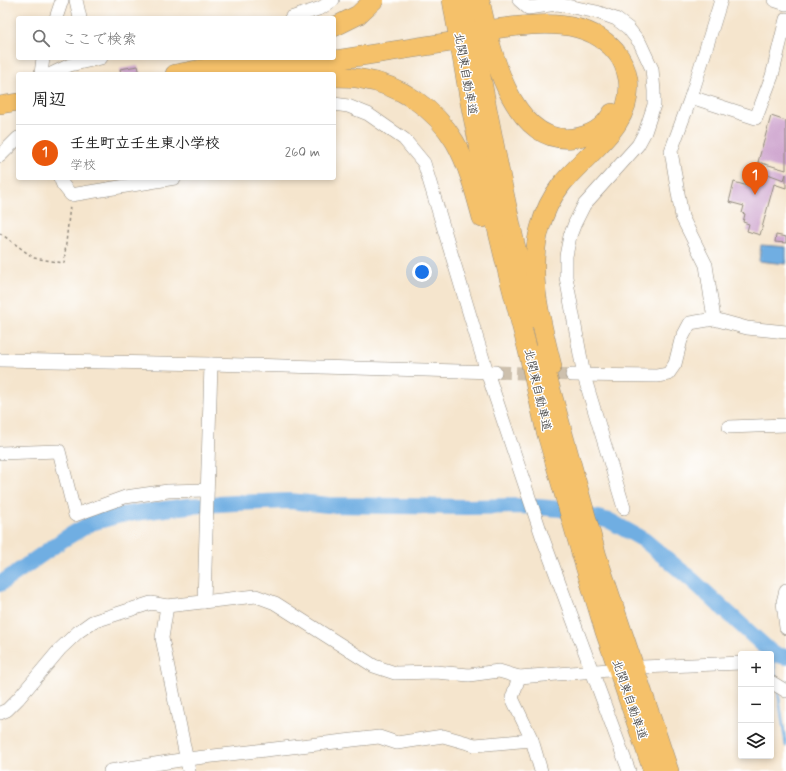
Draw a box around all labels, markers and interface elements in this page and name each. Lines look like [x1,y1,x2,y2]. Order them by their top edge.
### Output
search box [16,16,336,60]
icon: search [30,27,52,49]
text: ここで検索 [62,30,137,50]
street label: 北関東自動車道 [450,31,480,117]
text: 周辺 [32,89,66,111]
text: 壬生町立壬生東小学校 [70,134,220,154]
text: 1 [42,144,48,161]
text: 260 m [285,144,320,161]
text: 学校 [70,157,96,174]
pin: 1 [742,162,768,195]
your location [412,262,432,282]
street label: 北関東自動車道 [520,347,554,433]
map controls [738,651,774,759]
button: + [738,651,774,687]
street label: 北関東自動車道 [608,658,650,742]
button: − [738,687,774,723]
button: layers [738,723,774,759]

